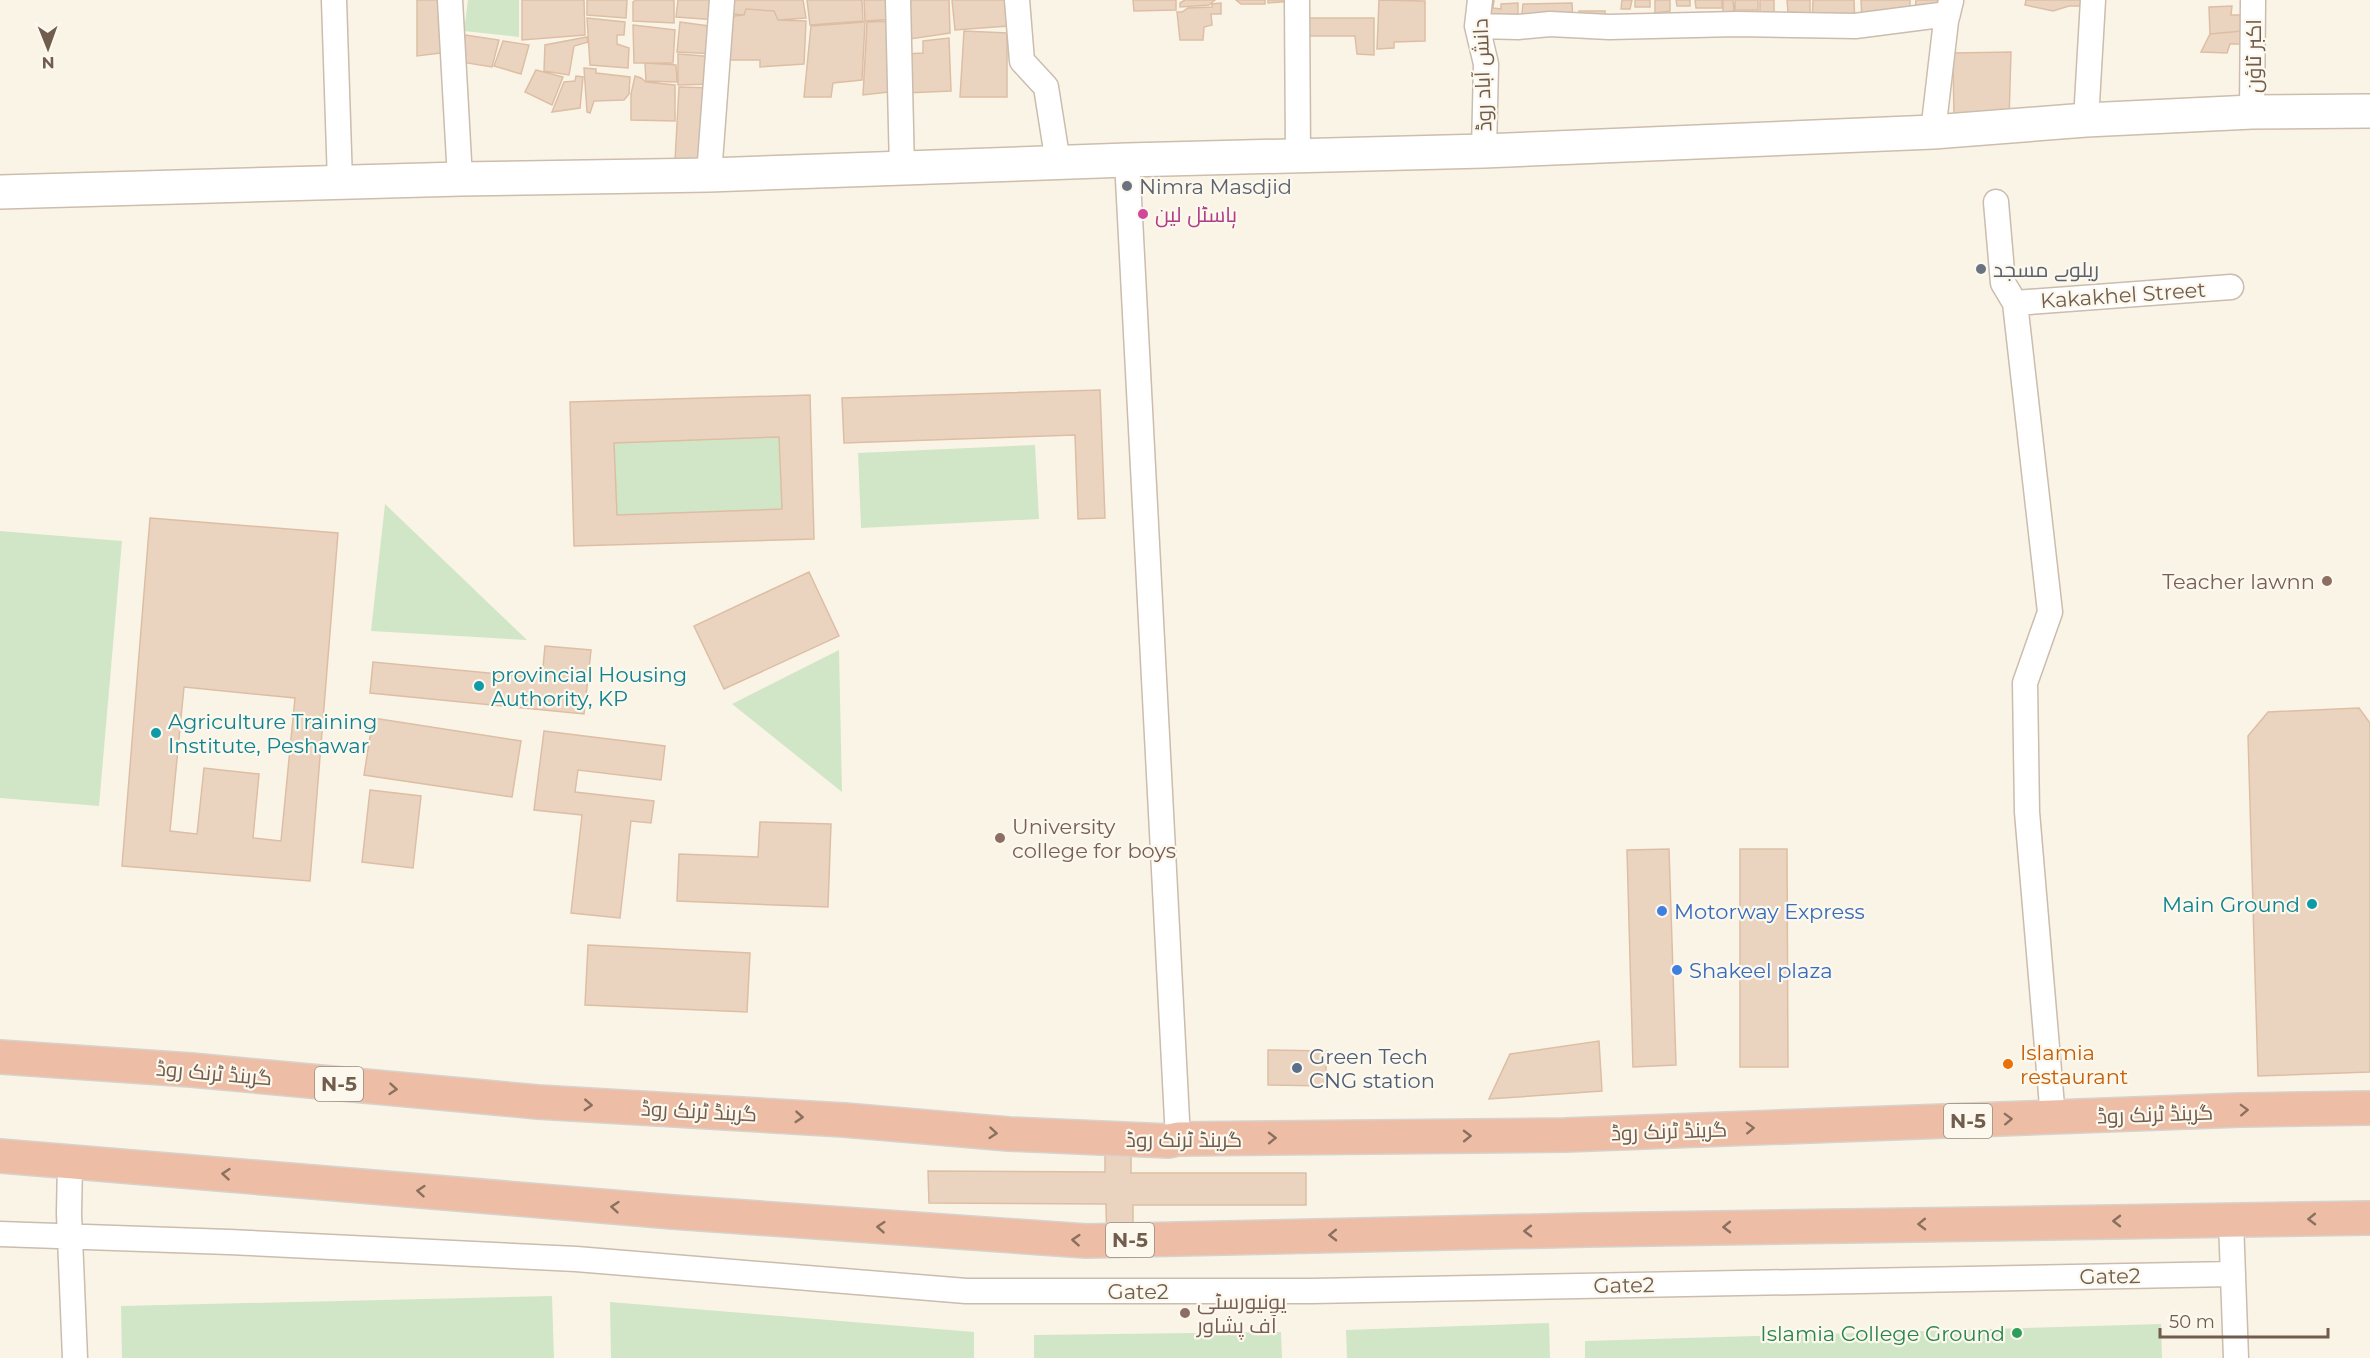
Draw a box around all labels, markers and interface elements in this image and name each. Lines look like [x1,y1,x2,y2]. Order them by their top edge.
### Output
north arrow [18,18,78,78]
street label: دانش آباد روڈ [1468,18,1497,132]
street label: اکبر ٹاؤن [2241,19,2267,93]
text: N [42,53,55,72]
place label: Nimra Masdjid [1139,174,1292,199]
marker: Nimra Masdjid [1120,179,1134,193]
place label: ہاسٹل لین [1155,202,1237,229]
marker: ہاسٹل لین [1136,207,1150,221]
place label: ریلوے مسجد [1993,257,2099,282]
marker: ریلوے مسجد [1974,262,1988,276]
street label: Kakakhel Street [2039,277,2207,313]
place label: Teacher lawnn [2162,569,2315,594]
marker: Teacher lawnn [2320,574,2334,588]
place label: provincial Housing Authority, KP [491,662,687,711]
marker: provincial Housing Authority, KP [472,679,486,693]
place label: Agriculture Training Institute, Peshawar [168,709,377,758]
marker: Agriculture Training Institute, Peshawar [149,726,163,740]
place label: University college for boys [1012,814,1176,863]
marker: University college for boys [993,831,1007,845]
place label: Main Ground [2162,892,2300,917]
marker: Main Ground [2305,897,2319,911]
place label: Motorway Express [1674,899,1865,924]
marker: Motorway Express [1655,904,1669,918]
place label: Shakeel plaza [1689,958,1833,983]
marker: Shakeel plaza [1670,963,1684,977]
place label: Islamia restaurant [2020,1040,2128,1089]
place label: Green Tech CNG station [1309,1044,1435,1093]
street label: گرینڈ ٹرنک روڈ [155,1055,273,1091]
marker: Islamia restaurant [2001,1057,2015,1071]
marker: Green Tech CNG station [1290,1061,1304,1075]
road number: N-5 [315,1067,363,1101]
one-way arrow [389,1082,398,1095]
street label: گرینڈ ٹرنک روڈ [640,1095,758,1127]
one-way arrow [583,1098,592,1111]
street label: گرینڈ ٹرنک روڈ [2096,1099,2214,1129]
road number: N-5 [1944,1104,1992,1138]
one-way arrow [2240,1104,2249,1117]
one-way arrow [794,1111,803,1124]
one-way arrow [2003,1113,2012,1126]
street label: گرینڈ ٹرنک روڈ [1610,1116,1728,1146]
one-way arrow [1745,1122,1754,1135]
one-way arrow [989,1126,998,1139]
street label: گرینڈ ٹرنک روڈ [1126,1127,1242,1152]
one-way arrow [1462,1130,1471,1142]
one-way arrow [1267,1132,1276,1144]
one-way arrow [222,1168,231,1181]
one-way arrow [416,1185,425,1198]
one-way arrow [610,1201,620,1214]
one-way arrow [2307,1213,2316,1225]
one-way arrow [2112,1215,2121,1227]
one-way arrow [1917,1218,1926,1230]
one-way arrow [877,1220,886,1233]
one-way arrow [1722,1221,1731,1234]
road number: N-5 [1106,1223,1154,1257]
one-way arrow [1524,1225,1533,1237]
one-way arrow [1329,1228,1338,1241]
one-way arrow [1071,1234,1080,1247]
street label: Gate2 [2079,1263,2141,1289]
street label: Gate2 [1593,1272,1655,1298]
street label: Gate2 [1107,1279,1169,1304]
place label: یونیورسٹی آف پشاور [1196,1289,1287,1340]
scale bar [2160,1301,2328,1339]
marker: یونیورسٹی آف پشاور [1178,1306,1192,1320]
text: 50 m [2169,1311,2215,1333]
place label: Islamia College Ground [1760,1321,2005,1346]
marker: Islamia College Ground [2010,1326,2024,1340]

